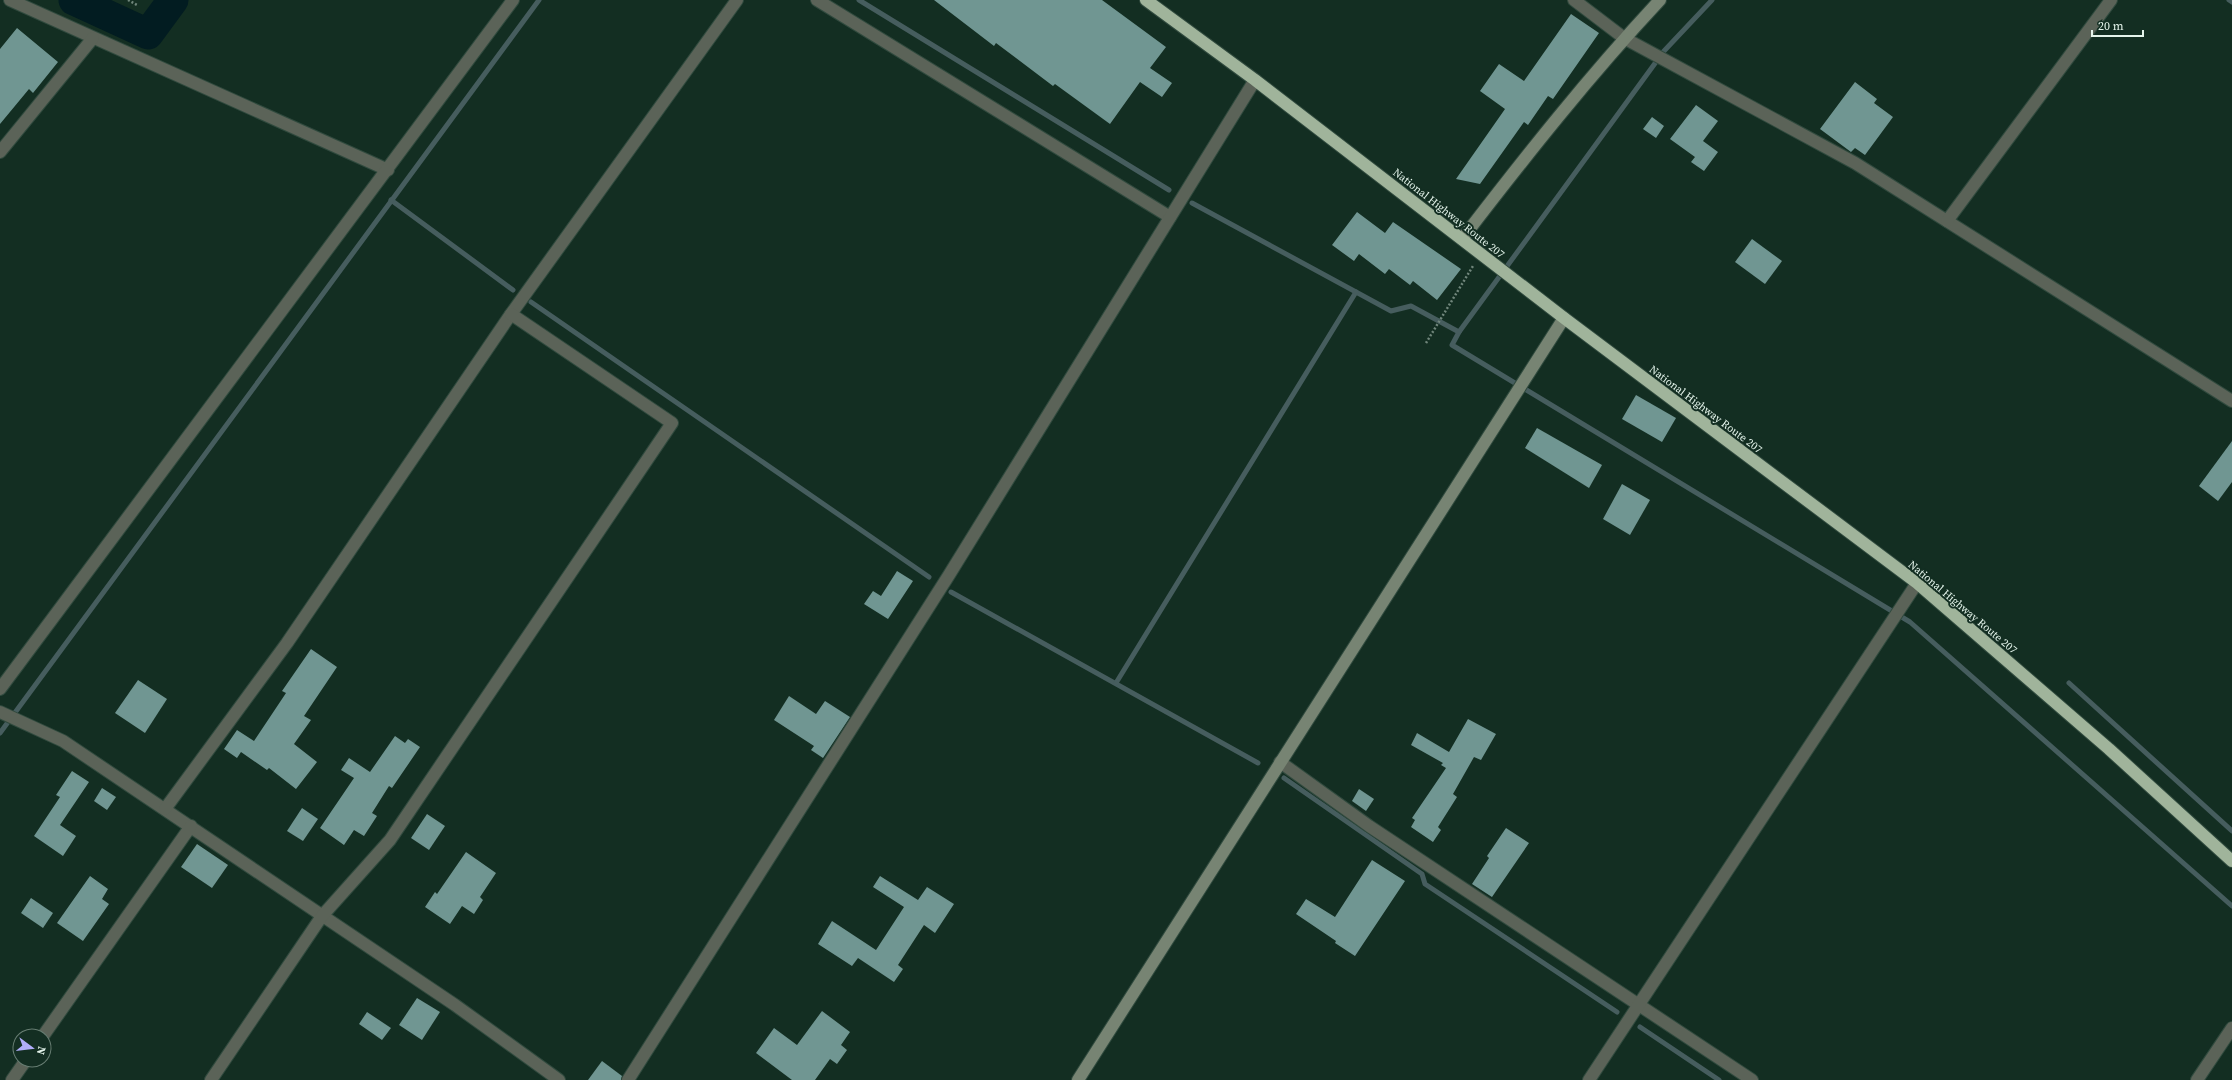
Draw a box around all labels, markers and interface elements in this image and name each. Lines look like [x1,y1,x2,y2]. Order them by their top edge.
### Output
scale bar [2092,12,2143,38]
text: 20 m [2098,18,2124,34]
street label: National Highway Route 207 [1390,165,1508,262]
street label: National Highway Route 207 [1646,362,1766,457]
street label: National Highway Route 207 [1905,557,2021,658]
north arrow [12,1028,52,1068]
text: N [33,1045,49,1056]

